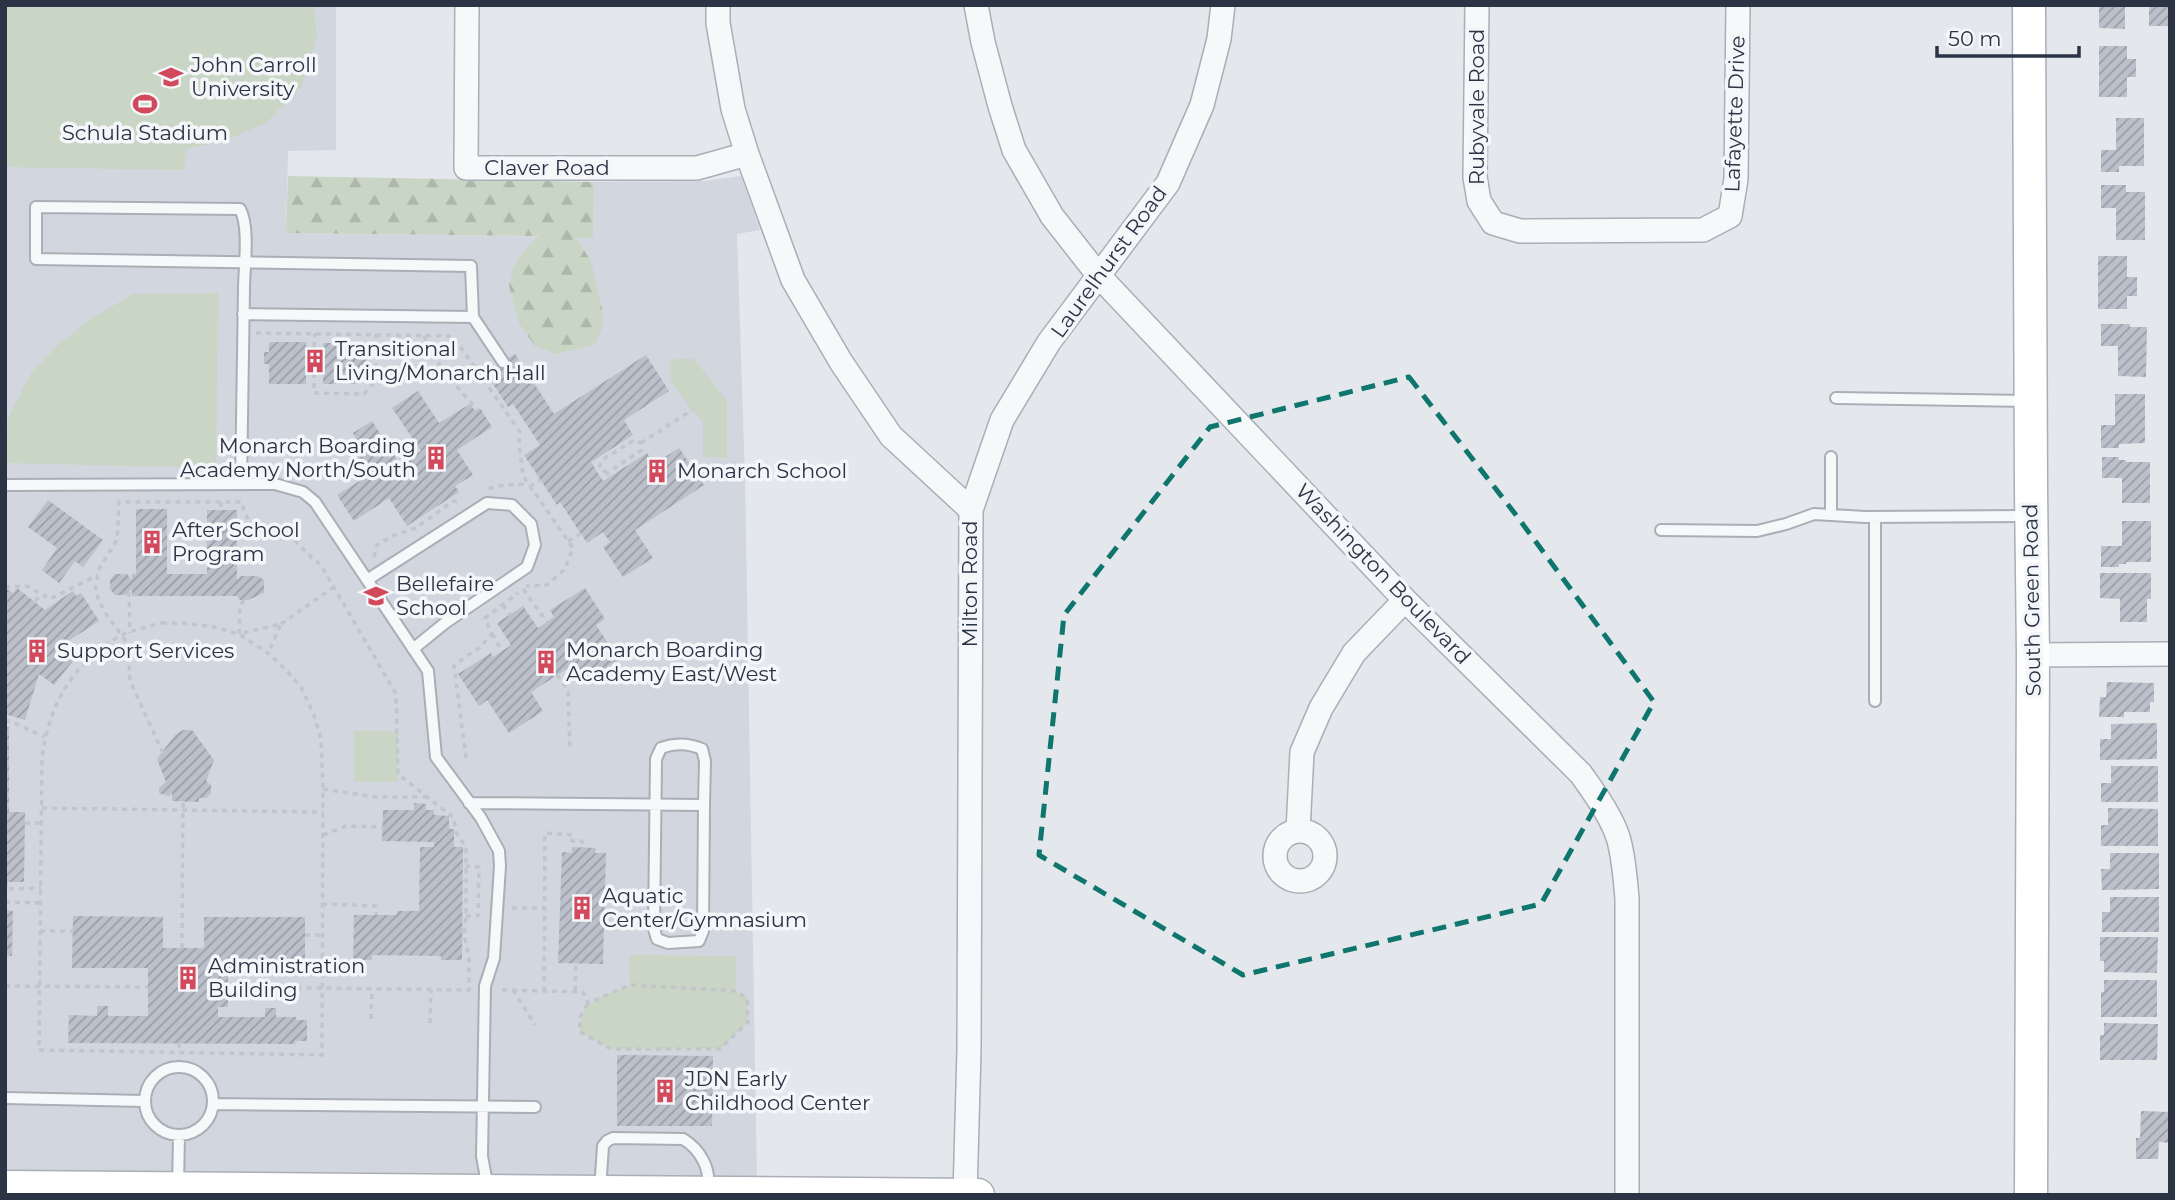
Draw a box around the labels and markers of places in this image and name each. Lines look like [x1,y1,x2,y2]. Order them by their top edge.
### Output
place label: John Carroll University [190,52,317,101]
school or university icon: John Carroll University [157,63,185,91]
sports icon: Schula Stadium [131,90,159,118]
place label: Schula Stadium [62,120,228,145]
place label: Transitional Living/Monarch Hall [335,336,546,385]
building icon: Transitional Living/Monarch Hall [301,347,329,375]
place label: Monarch Boarding Academy North/South [180,433,416,482]
building icon: Monarch Boarding Academy North/South [422,444,450,472]
building icon: Monarch School [643,457,671,485]
place label: Monarch School [677,458,847,483]
place label: After School Program [172,517,300,566]
building icon: After School Program [138,528,166,556]
place label: Bellefaire School [396,571,494,620]
school or university icon: Bellefaire School [362,582,390,610]
building icon: Support Services [23,637,51,665]
place label: Monarch Boarding Academy East/West [566,637,777,686]
place label: Support Services [57,638,234,663]
building icon: Monarch Boarding Academy East/West [532,648,560,676]
place label: Aquatic Center/Gymnasium [602,883,807,932]
building icon: Aquatic Center/Gymnasium [568,894,596,922]
place label: Administration Building [208,953,365,1002]
building icon: Administration Building [174,964,202,992]
place label: JDN Early Childhood Center [684,1066,870,1115]
building icon: JDN Early Childhood Center [651,1077,679,1105]

